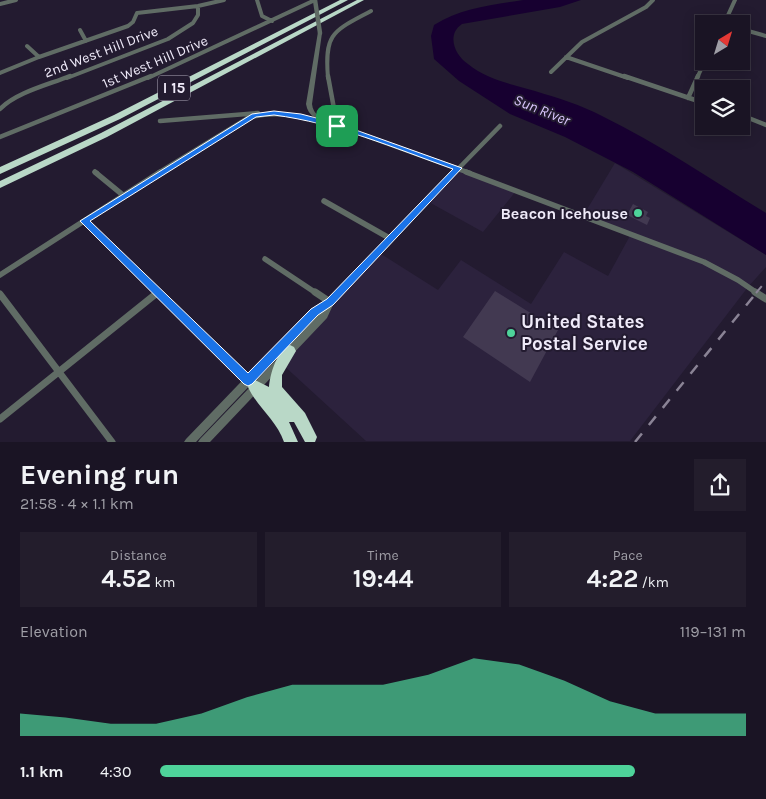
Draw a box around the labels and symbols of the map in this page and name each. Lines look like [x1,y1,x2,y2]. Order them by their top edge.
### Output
north arrow [695,15,750,70]
street label: 2nd West Hill Drive [42,22,160,82]
street label: 1st West Hill Drive [100,32,210,92]
road number: I 15 [158,76,190,100]
water label: Sun River [511,91,573,130]
pin [316,105,358,147]
place label: Beacon Icehouse [500,204,628,223]
marker: Beacon Icehouse [632,207,644,219]
place label: United States Postal Service [521,311,648,355]
marker: United States Postal Service [505,327,517,339]

